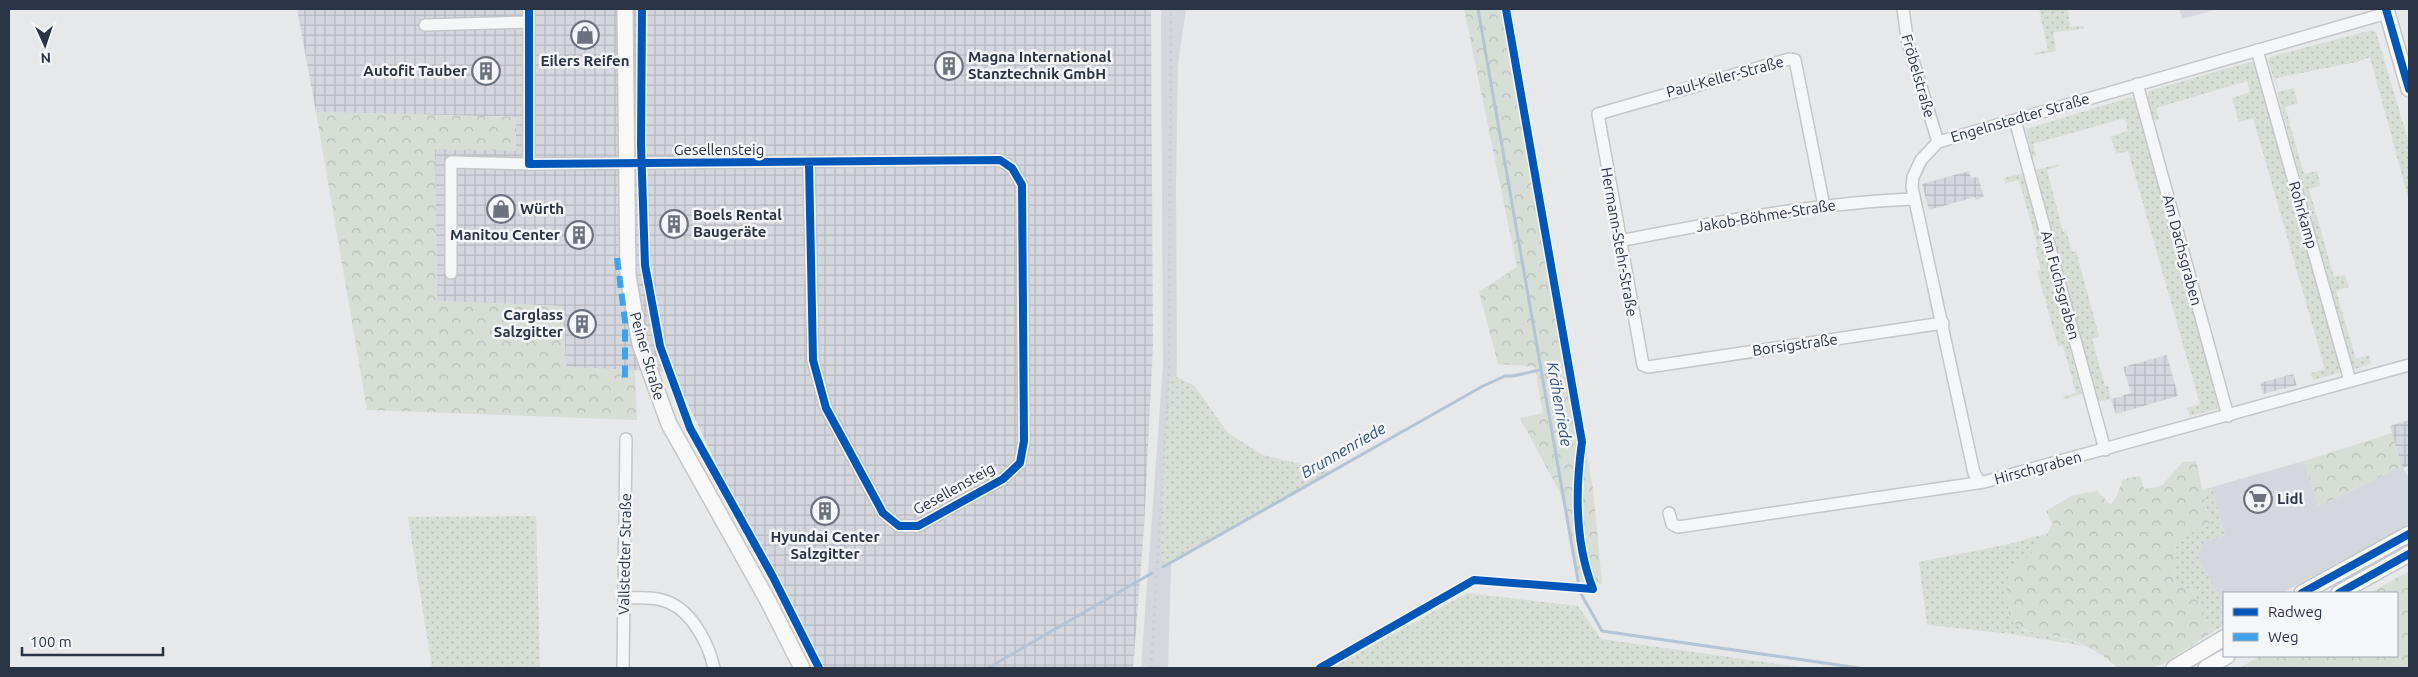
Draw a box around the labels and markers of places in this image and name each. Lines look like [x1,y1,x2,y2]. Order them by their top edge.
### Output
shop icon: Eilers Reifen [570,20,600,50]
place label: Magna International Stanztechnik GmbH [968,48,1112,82]
building icon: Magna International Stanztechnik GmbH [934,51,964,81]
place label: Eilers Reifen [541,52,629,69]
building icon: Autofit Tauber [471,56,501,86]
place label: Autofit Tauber [363,62,468,79]
shop icon: Würth [486,194,516,224]
place label: Würth [520,200,564,217]
place label: Boels Rental Baugeräte [693,206,782,240]
building icon: Boels Rental Baugeräte [659,209,689,239]
building icon: Manitou Center [564,220,594,250]
place label: Manitou Center [450,226,561,243]
place label: Carglass Salzgitter [494,306,564,340]
building icon: Carglass Salzgitter [567,309,597,339]
supermarket icon: Lidl [2243,484,2273,514]
place label: Lidl [2277,490,2303,507]
building icon: Hyundai Center Salzgitter [810,496,840,526]
place label: Hyundai Center Salzgitter [770,528,880,562]

